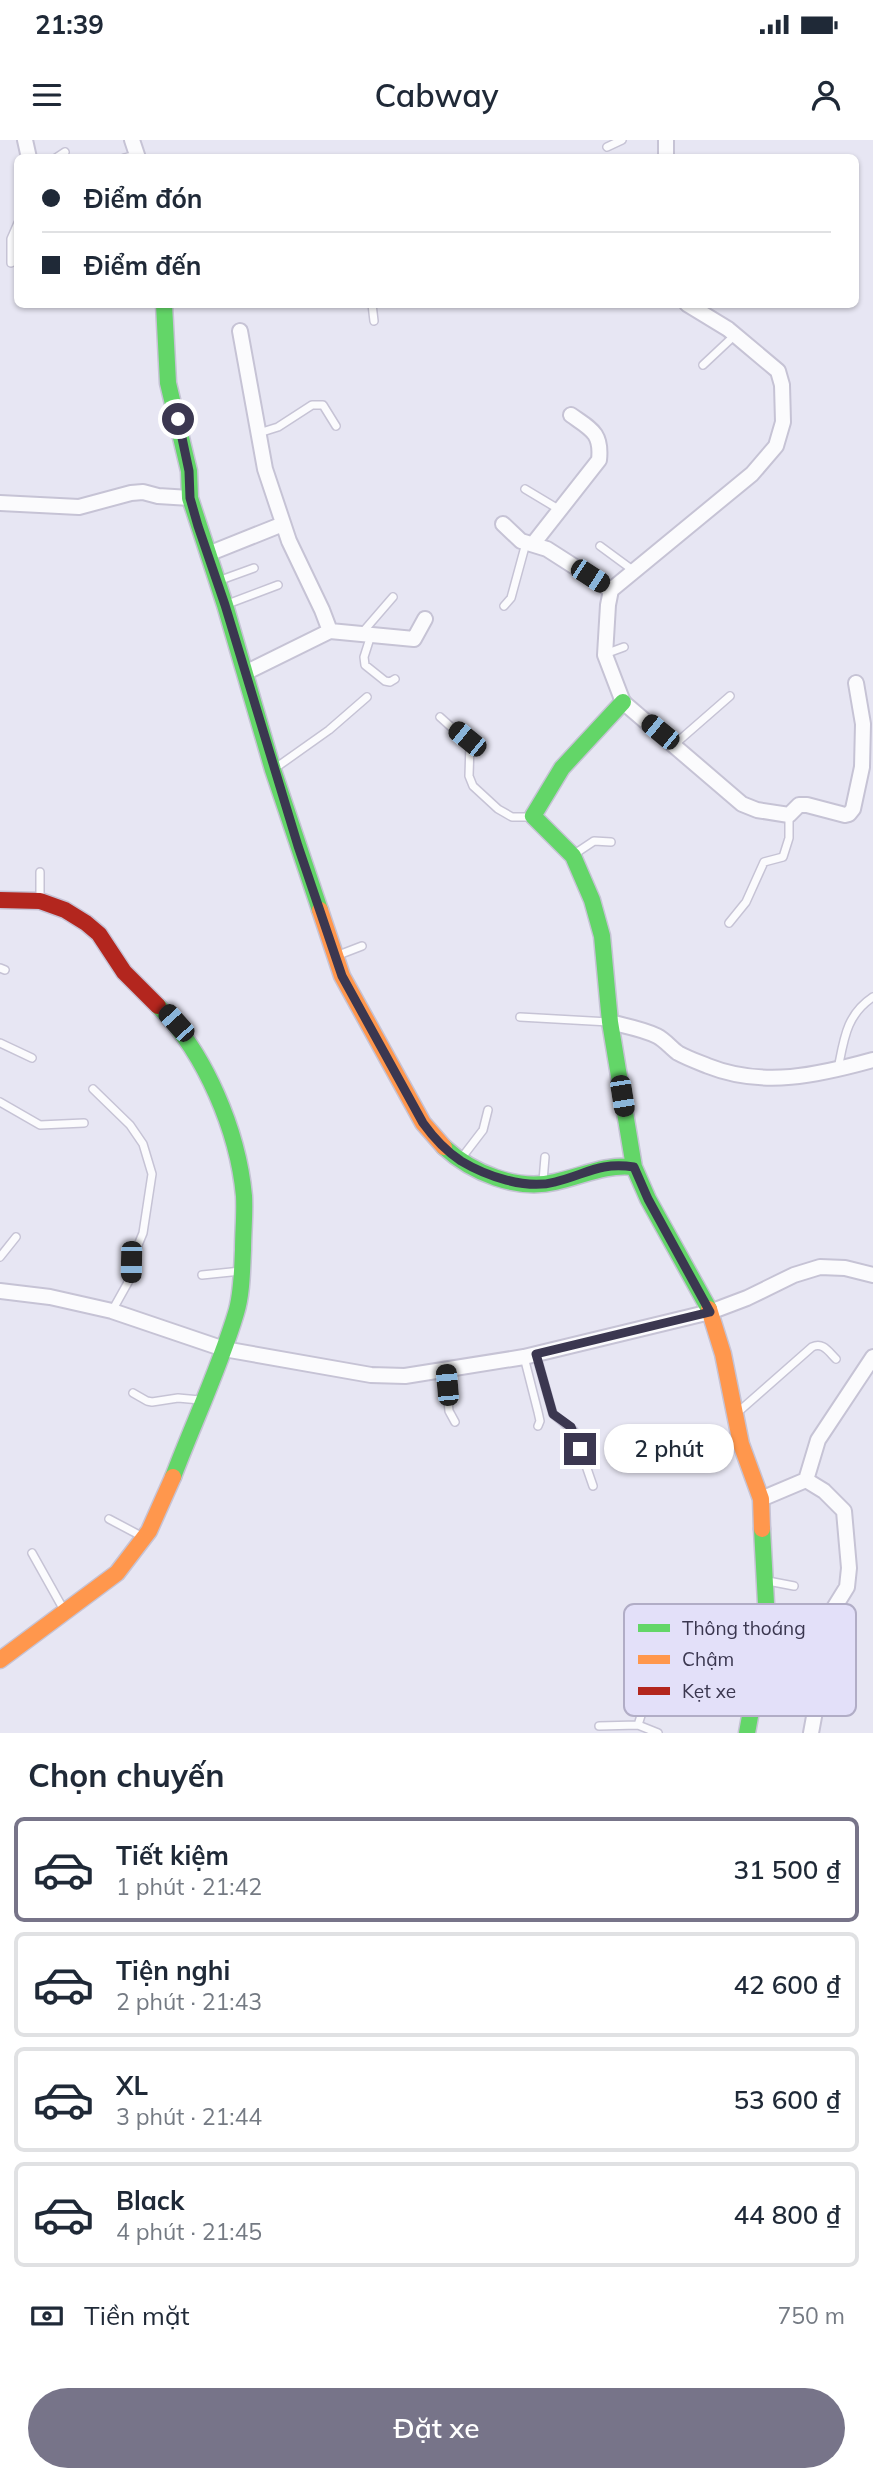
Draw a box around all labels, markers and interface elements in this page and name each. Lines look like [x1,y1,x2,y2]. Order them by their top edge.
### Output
text: 21:39 [35,8,104,41]
text: Cabway [374,75,499,115]
icon: menu [28,76,66,114]
icon: person [807,76,845,114]
text: Điểm đón [84,182,203,215]
text: Điểm đến [84,249,201,282]
route start [162,403,194,435]
car [567,556,614,596]
car [638,711,683,753]
car [445,718,490,760]
car [155,1000,198,1046]
car [609,1074,636,1118]
car [121,1241,142,1283]
car [435,1363,460,1407]
callout: 2 phút [604,1424,734,1474]
route end [564,1433,596,1465]
text: 2 phút [634,1434,704,1463]
legend [624,1604,856,1716]
text: Thông thoáng [682,1616,806,1640]
text: Chậm [682,1647,734,1671]
text: Kẹt xe [682,1679,736,1703]
text: Chọn chuyến [28,1755,225,1795]
icon: car [32,1838,95,1901]
text: Tiết kiệm [116,1839,229,1872]
text: 31 500 ₫ [734,1853,841,1886]
text: 1 phút · 21:42 [116,1872,262,1901]
icon: car [32,1953,95,2016]
text: Tiện nghi [116,1954,230,1987]
text: 42 600 ₫ [734,1968,841,2001]
text: 2 phút · 21:43 [116,1987,262,2016]
icon: car [32,2068,95,2131]
text: XL [116,2069,148,2102]
text: 53 600 ₫ [734,2083,841,2116]
text: 3 phút · 21:44 [116,2102,262,2131]
icon: car [32,2183,95,2246]
text: Black [116,2184,184,2217]
text: 44 800 ₫ [734,2198,841,2231]
text: 4 phút · 21:45 [116,2217,262,2246]
icon: cash [28,2297,66,2335]
text: Tiền mặt [84,2299,190,2332]
text: 750 m [777,2301,845,2330]
button: Đặt xe [28,2388,845,2468]

